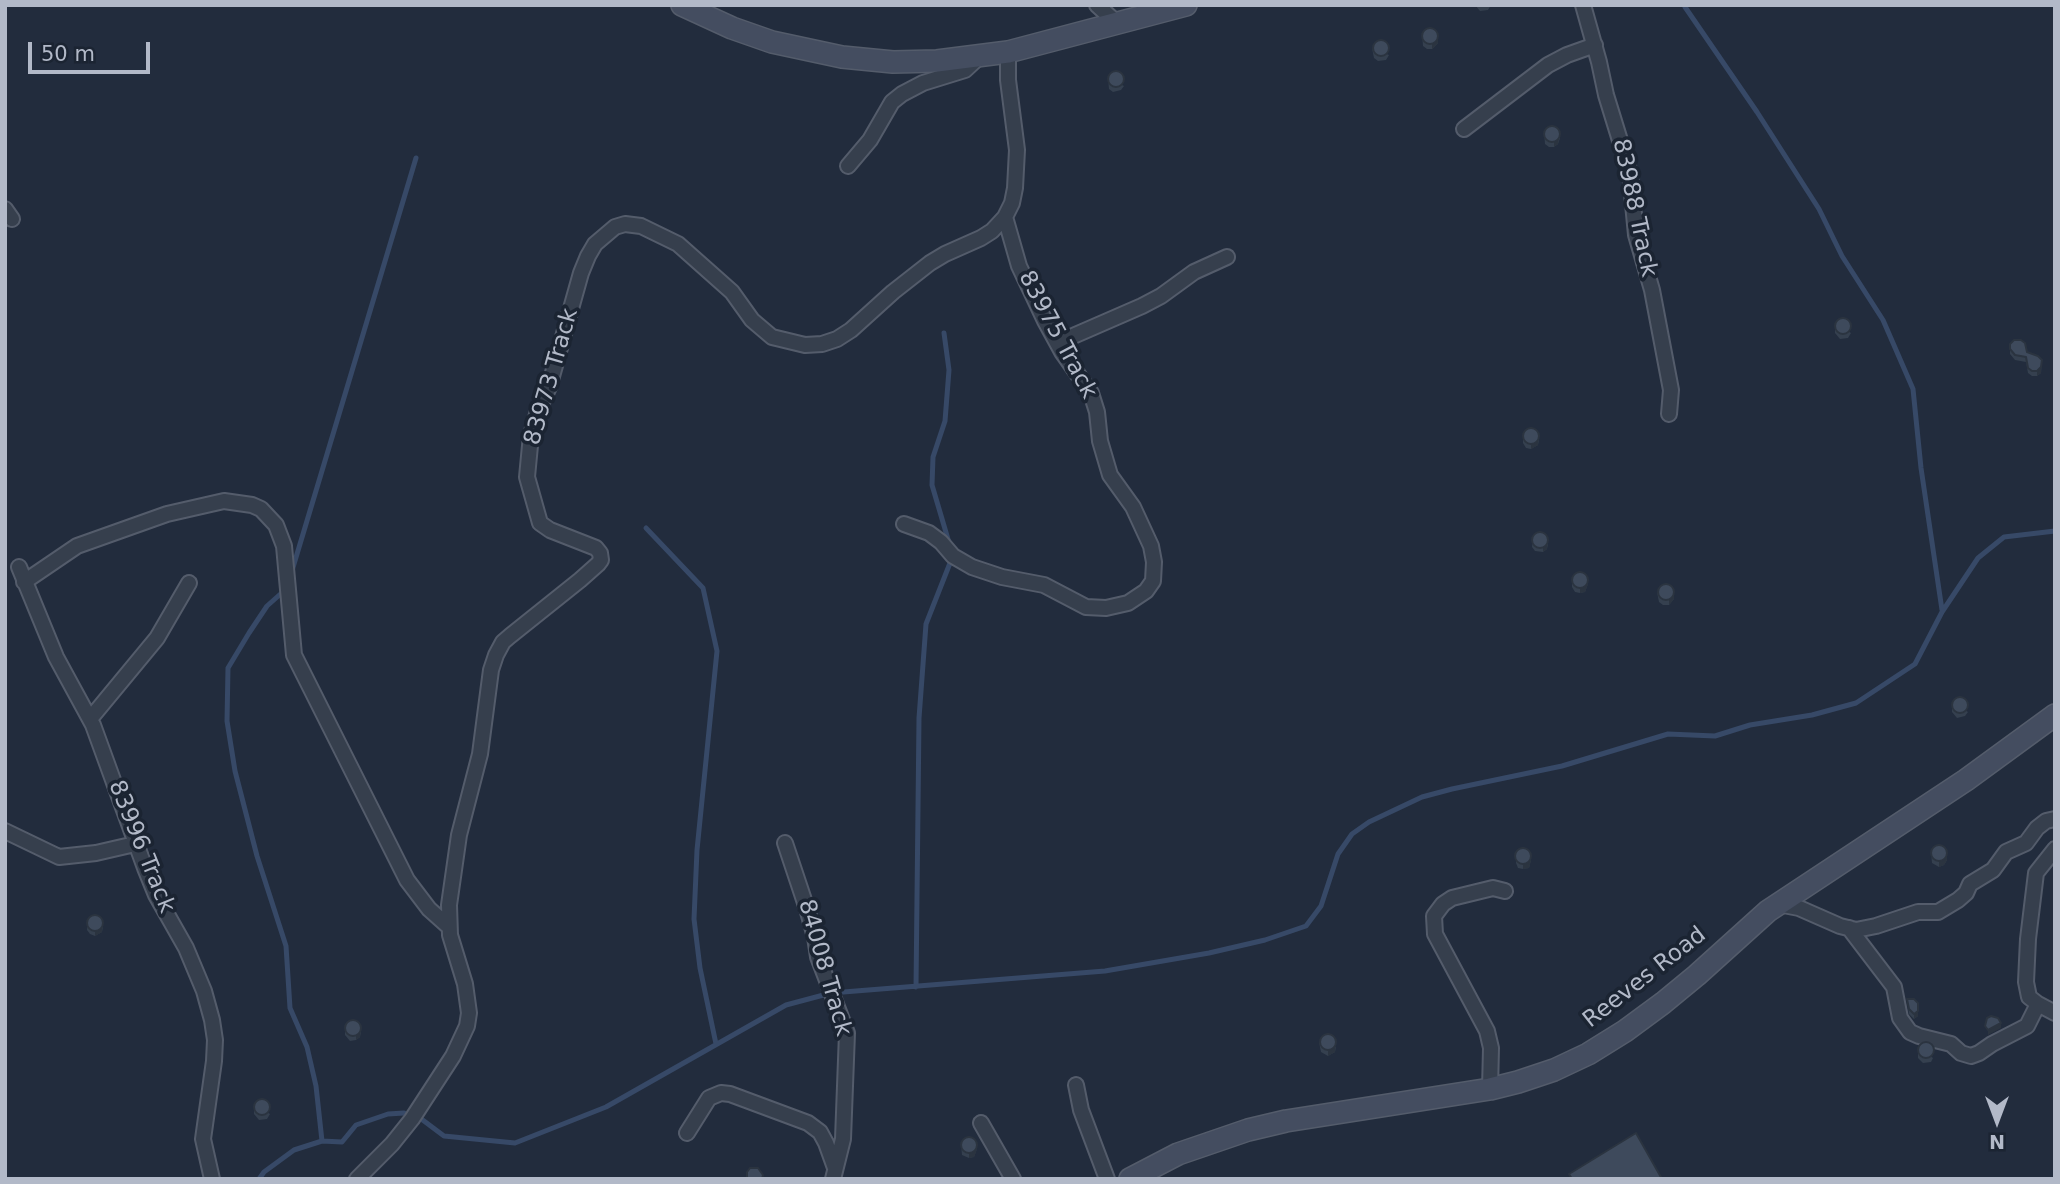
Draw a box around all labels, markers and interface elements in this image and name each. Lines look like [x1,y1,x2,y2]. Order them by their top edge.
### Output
scale bar [32,28,154,72]
text: 50 m [41,42,95,66]
street label: 83988 Track [1606,136,1662,280]
street label: 83975 Track [1012,266,1102,404]
street label: 83973 Track [519,306,585,448]
street label: 83996 Track [102,777,180,917]
street label: 84008 Track [791,897,857,1039]
street label: Reeves Road [1578,922,1712,1034]
north arrow [1962,1086,2032,1156]
text: N [1989,1131,2005,1153]

